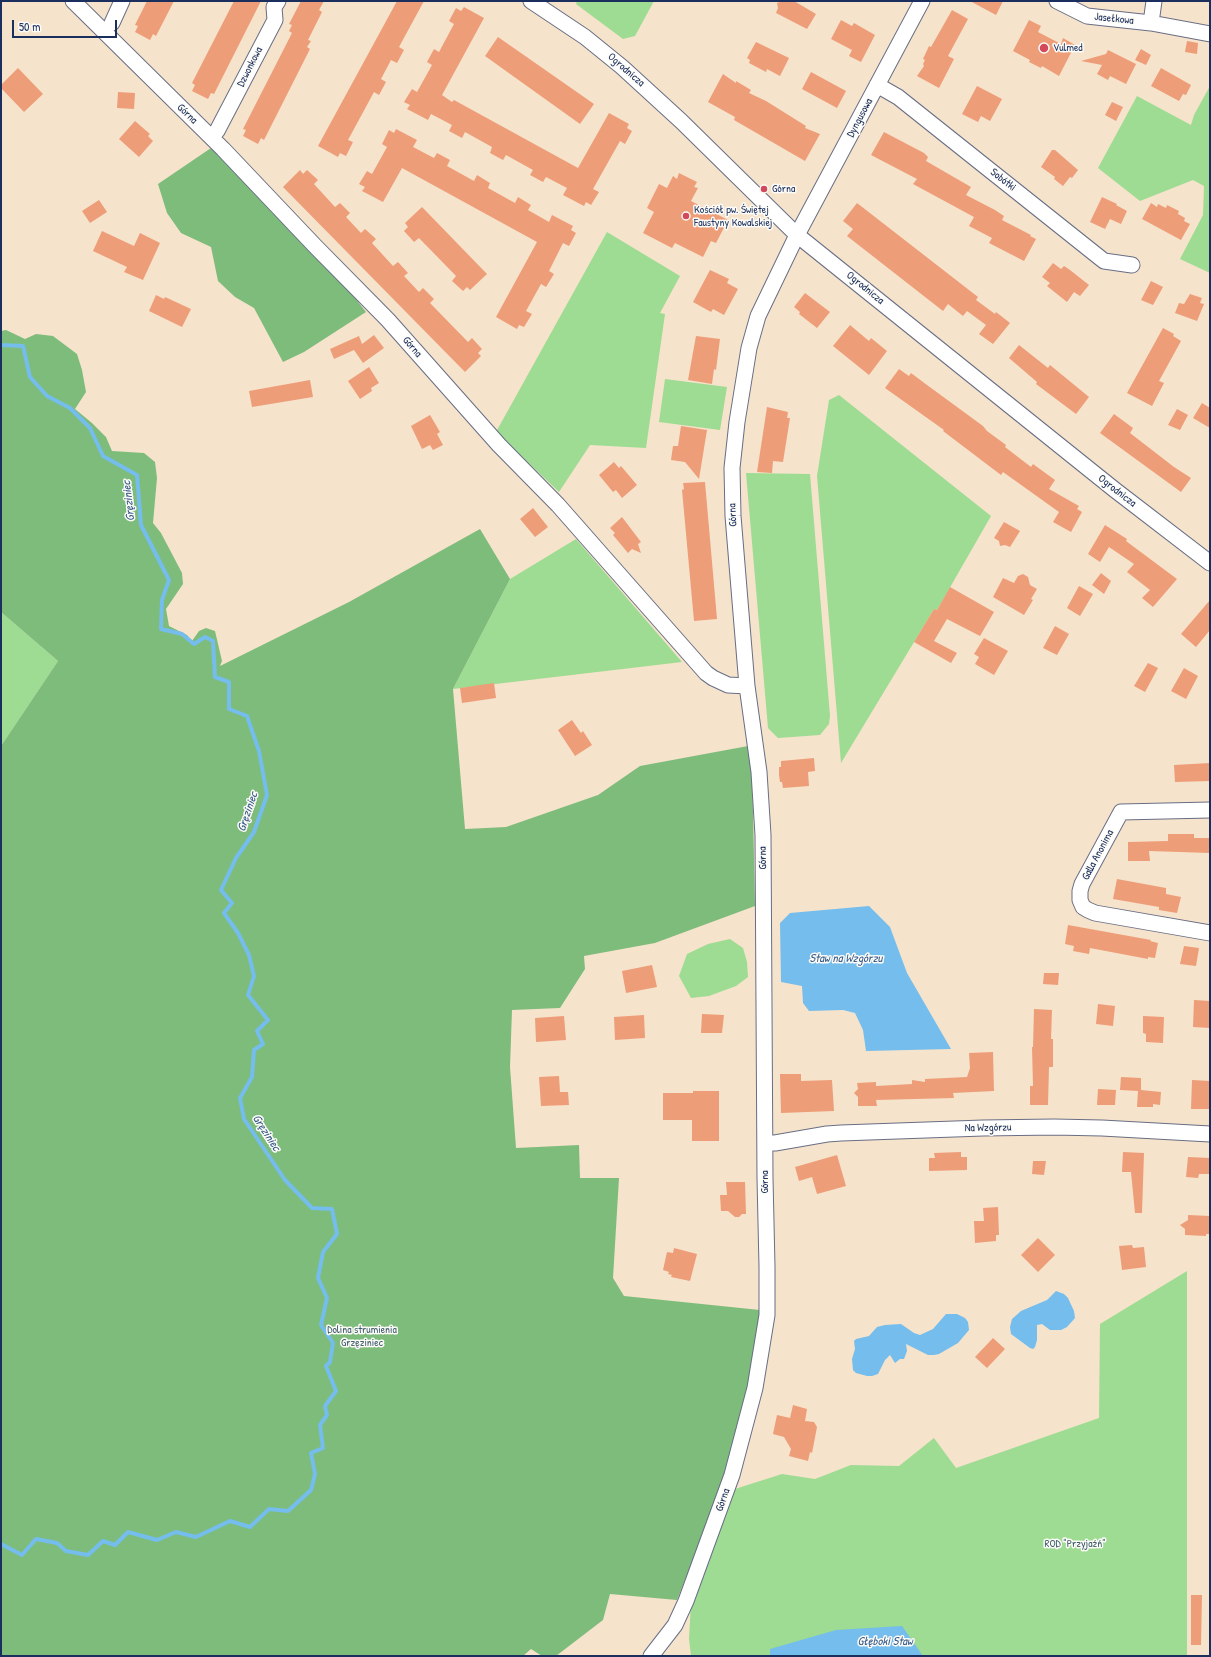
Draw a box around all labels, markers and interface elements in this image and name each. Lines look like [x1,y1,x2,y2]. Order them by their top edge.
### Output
street label: Jasełkowa [1094,10,1134,28]
scale bar [14,12,119,38]
text: 50 m [19,18,40,35]
place label: Vulmed [1053,41,1083,55]
marker: Vulmed [1038,42,1050,54]
street label: Dzwonkowa [234,45,266,89]
street label: Ogrodnicza [605,50,647,90]
street label: Dyngusowa [844,96,876,140]
street label: Górna [174,101,200,127]
street label: Sobótki [987,166,1019,194]
place label: Górna [772,182,795,196]
marker: Górna [759,184,769,194]
place label: Kościół pw. Świętej Faustyny Kowalskiej [694,203,772,229]
marker: Kościół pw. Świętej Faustyny Kowalskiej [681,211,691,221]
street label: Ogrodnicza [843,269,887,307]
street label: Górna [399,334,425,360]
street label: Ogrodnicza [1095,472,1139,510]
water label: Gręziniec [120,480,138,522]
street label: Górna [726,503,740,527]
water label: Gręziniec [235,790,261,834]
street label: Galla Anonima [1079,828,1117,882]
street label: Górna [756,846,770,870]
water label: Staw na Wzgórzu [810,952,882,966]
water label: Gręziniec [249,1112,283,1154]
street label: Na Wzgórzu [964,1121,1012,1135]
street label: Górna [758,1170,772,1194]
park label: Dolina strumienia Grzęziniec [327,1323,397,1349]
street label: Górna [713,1487,733,1513]
park label: ROD "Przyjaźń" [1045,1537,1105,1551]
water label: Głęboki Staw [857,1635,913,1649]

